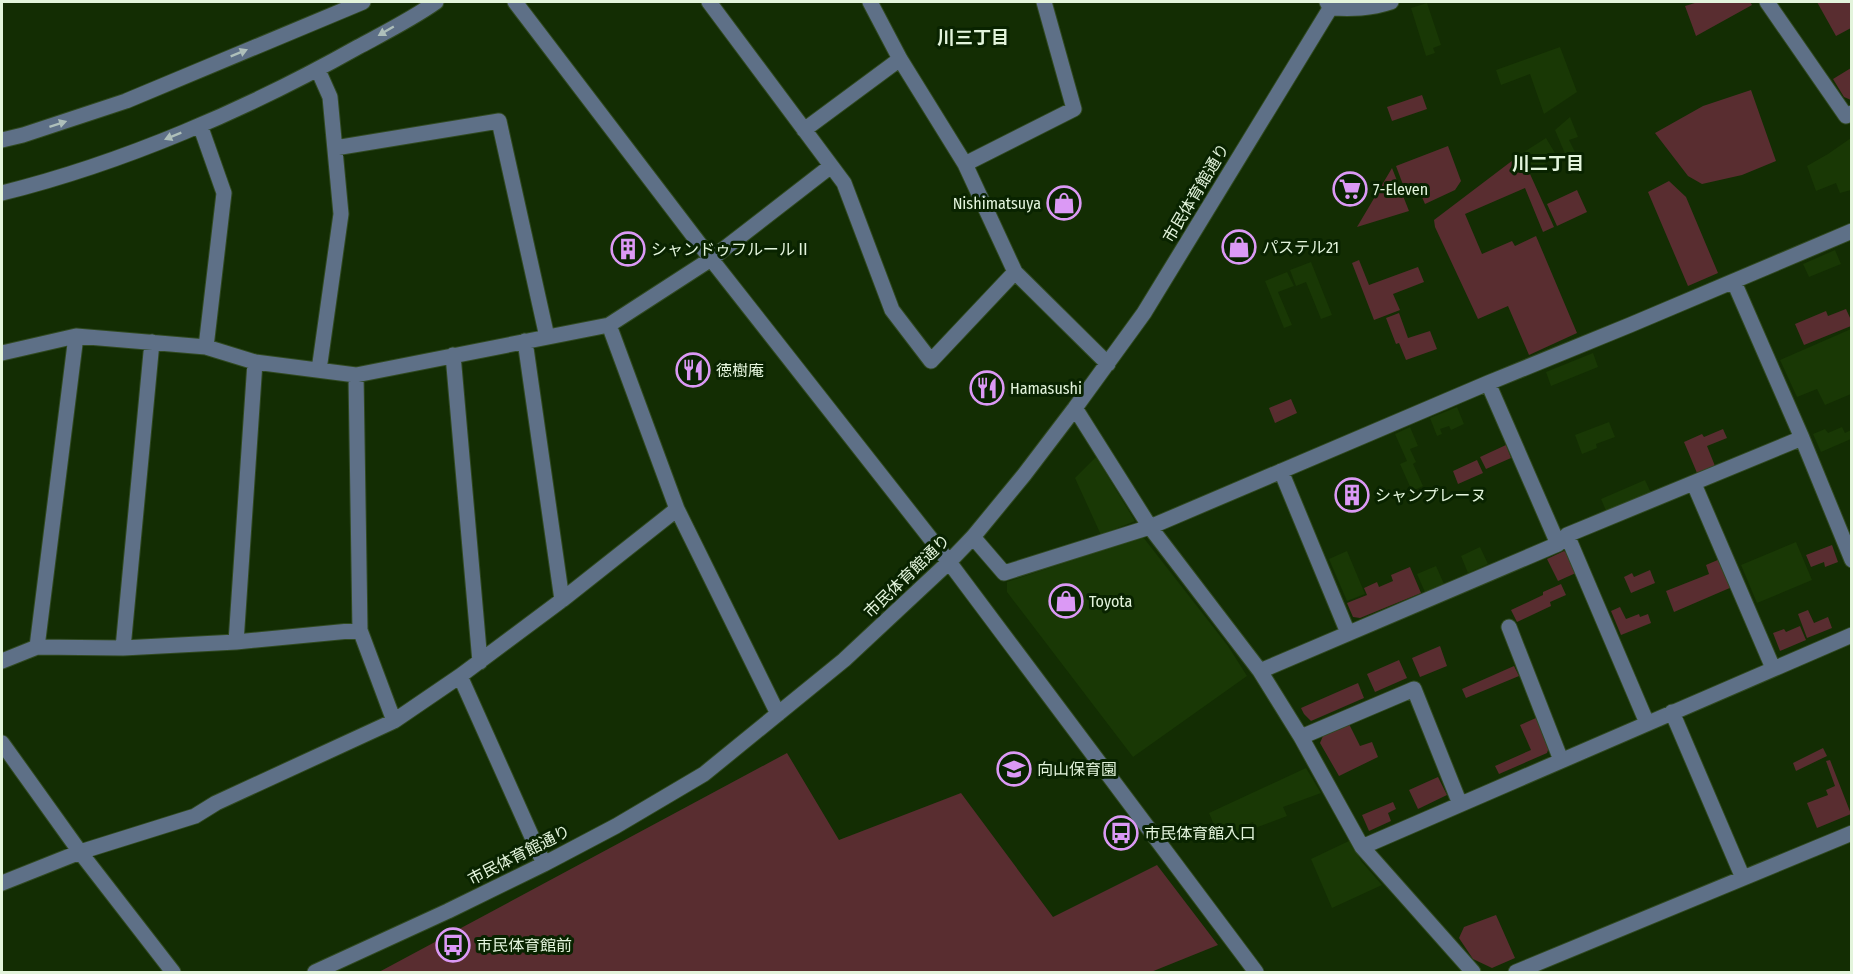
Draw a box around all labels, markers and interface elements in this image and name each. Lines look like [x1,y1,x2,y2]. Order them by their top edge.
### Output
one-way arrow [377,26,394,36]
district label: 川三丁目 [937,27,1009,49]
one-way arrow [231,48,249,58]
one-way arrow [49,118,67,128]
one-way arrow [164,131,182,141]
street label: 市民体育館通り [1159,140,1233,246]
district label: 川二丁目 [1512,153,1584,175]
supermarket icon: 7-Eleven [1332,171,1368,207]
place label: 7-Eleven [1373,180,1428,199]
shop icon: Nishimatsuya [1046,185,1082,221]
place label: Nishimatsuya [953,194,1041,213]
shop icon: パステル21 [1221,229,1257,265]
building icon: シャンドゥフルールⅡ [610,231,646,267]
place label: パステル21 [1262,238,1339,257]
place label: シャンドゥフルールⅡ [651,240,811,259]
restaurant icon: 徳樹庵 [675,352,711,388]
place label: 徳樹庵 [716,361,764,380]
restaurant icon: Hamasushi [969,370,1005,406]
place label: Hamasushi [1010,379,1082,398]
building icon: シャンプレーヌ [1334,477,1370,513]
place label: シャンプレーヌ [1375,486,1487,505]
street label: 市民体育館通り [860,530,954,622]
shop icon: Toyota [1048,583,1084,619]
place label: Toyota [1089,592,1132,611]
school or university icon: 向山保育園 [996,751,1032,787]
place label: 向山保育園 [1037,760,1117,779]
bus stop icon: 市民体育館入口 [1103,815,1139,851]
street label: 市民体育館通り [465,821,573,889]
place label: 市民体育館入口 [1144,824,1256,843]
bus stop icon: 市民体育館前 [435,927,471,963]
place label: 市民体育館前 [476,936,572,955]

